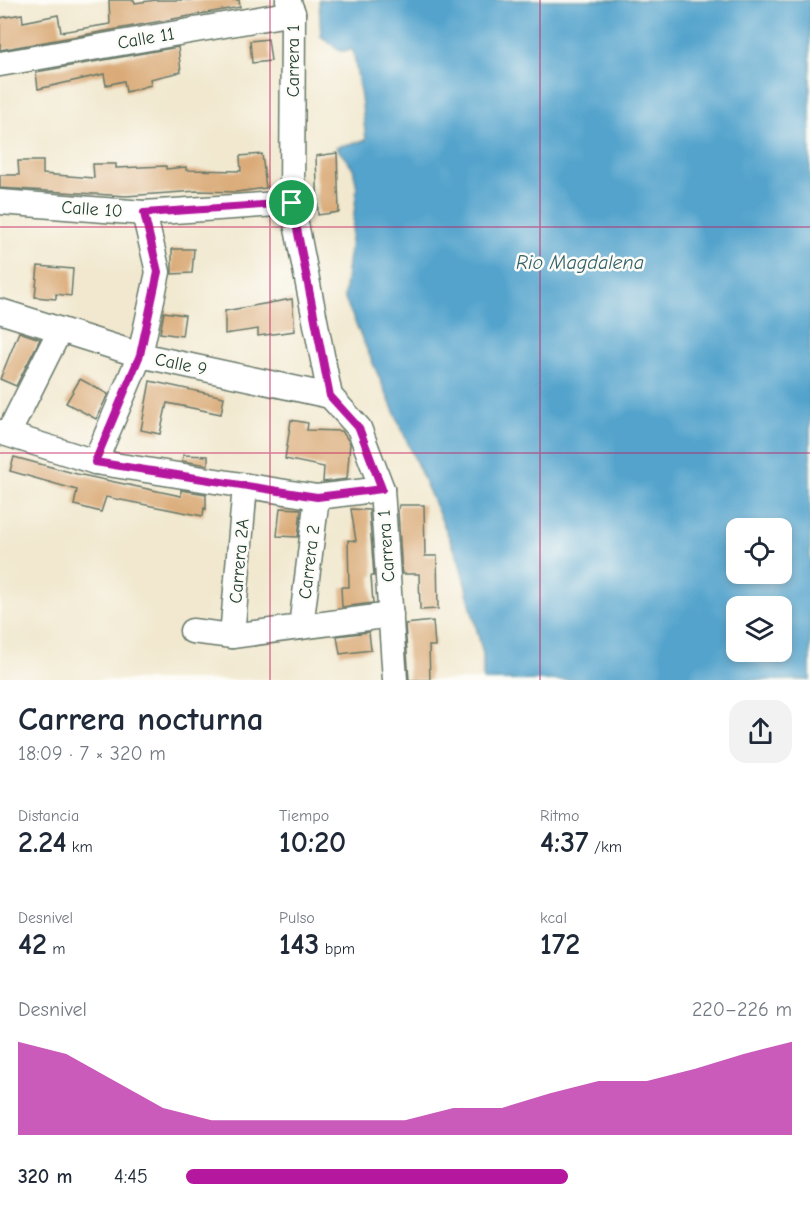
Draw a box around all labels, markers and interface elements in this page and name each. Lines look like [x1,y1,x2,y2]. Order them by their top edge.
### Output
street label: Calle 11 [116,23,176,54]
street label: Carrera 1 [283,25,304,97]
pin [266,177,317,228]
icon: arrive [275,186,308,219]
street label: Calle 10 [61,197,123,222]
water label: Rio Magdalena [516,251,644,274]
street label: Calle 9 [153,349,209,380]
street label: Carrera 1 [373,509,400,583]
street label: Carrera 2A [225,518,254,604]
map controls [726,518,792,662]
button: locate [726,518,792,584]
street label: Carrera 2 [295,524,324,600]
button: layers [726,596,792,662]
text: Carrera nocturna [18,700,264,738]
button: share [729,700,792,763]
text: 18:09 · 7 × 320 m [18,742,166,765]
text: Distancia [18,807,79,825]
text: Tiempo [279,807,329,825]
text: Ritmo [540,807,579,825]
text: 2.24 [18,825,66,860]
text: 10:20 [279,825,346,860]
text: 4:37 [540,825,589,860]
text: km [66,838,93,856]
text: /km [589,838,622,856]
text: Desnivel [18,909,73,927]
text: Pulso [279,909,315,927]
text: kcal [540,909,567,927]
text: 42 [18,927,47,962]
text: 143 [279,927,319,962]
text: 172 [540,927,580,962]
text: m [47,940,66,958]
text: bpm [319,940,355,958]
text: Desnivel [18,998,87,1021]
text: 220–226 m [692,998,792,1021]
text: 320 m [18,1165,72,1188]
text: 4:45 [114,1165,148,1188]

